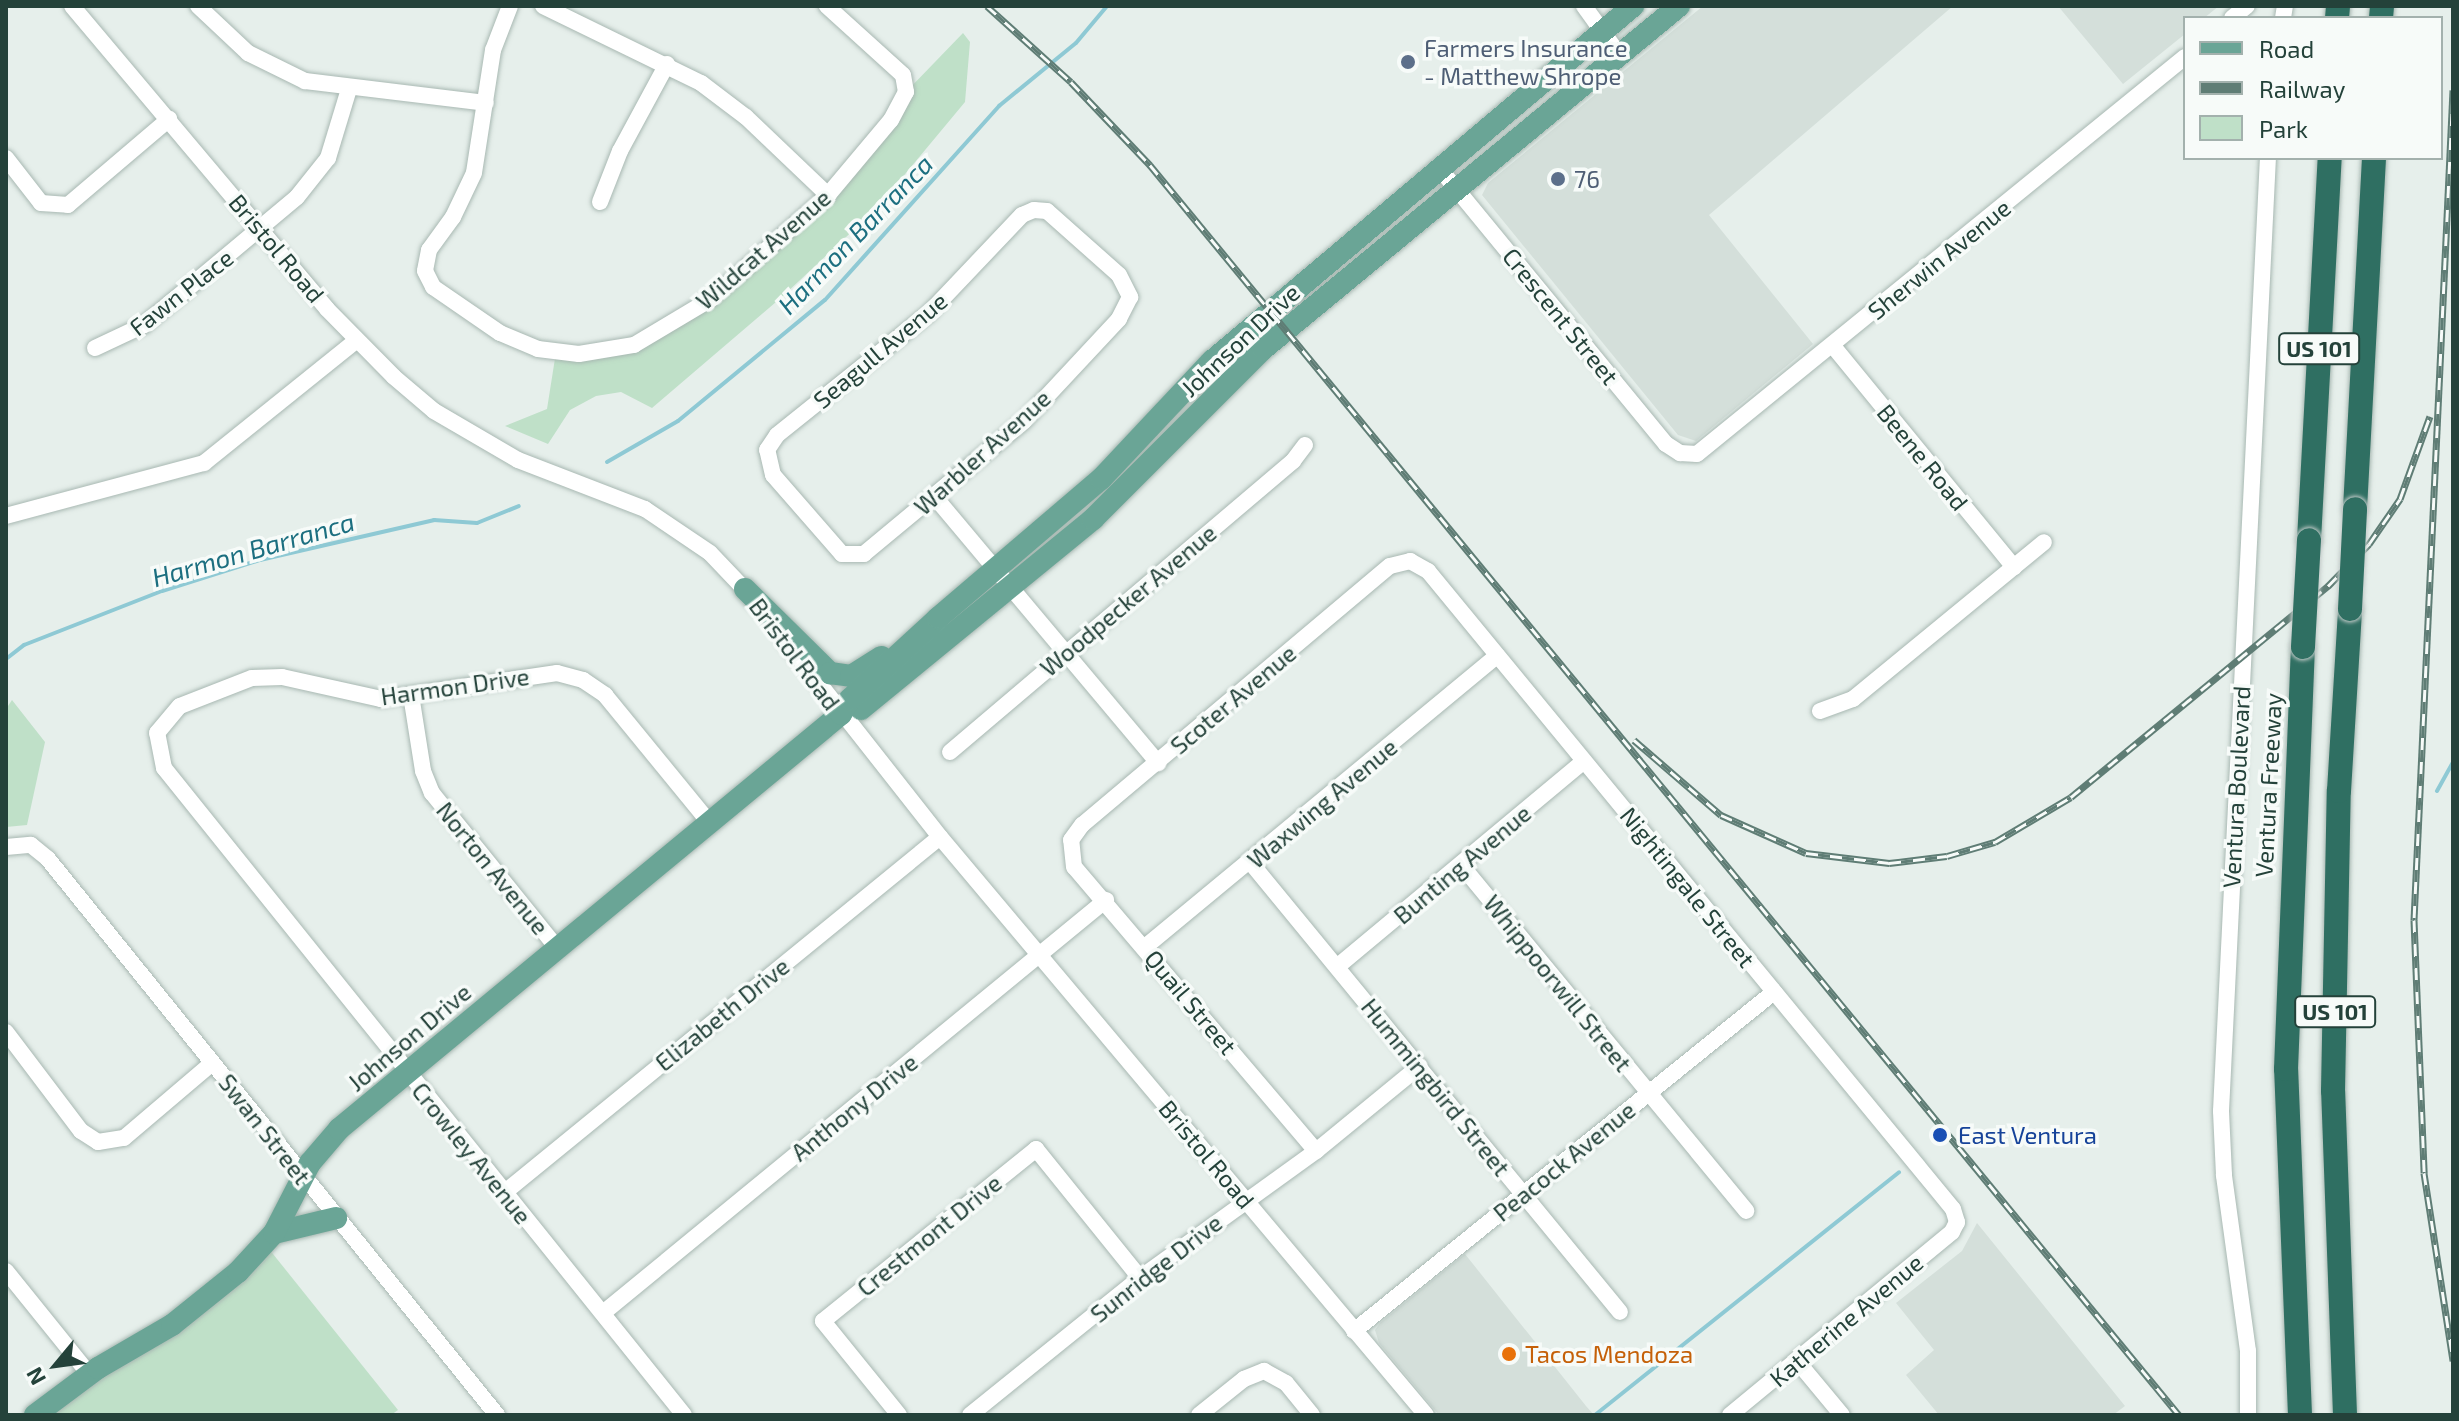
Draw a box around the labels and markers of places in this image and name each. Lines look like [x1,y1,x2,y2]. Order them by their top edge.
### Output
place label: Farmers Insurance - Matthew Shrope [1424,34,1628,90]
marker: Farmers Insurance - Matthew Shrope [1399,53,1417,71]
place label: 76 [1574,165,1600,193]
marker: 76 [1549,170,1567,188]
place label: East Ventura [1958,1121,2097,1149]
marker: East Ventura [1929,1124,1951,1146]
place label: Tacos Mendoza [1525,1340,1693,1368]
marker: Tacos Mendoza [1500,1345,1518,1363]

